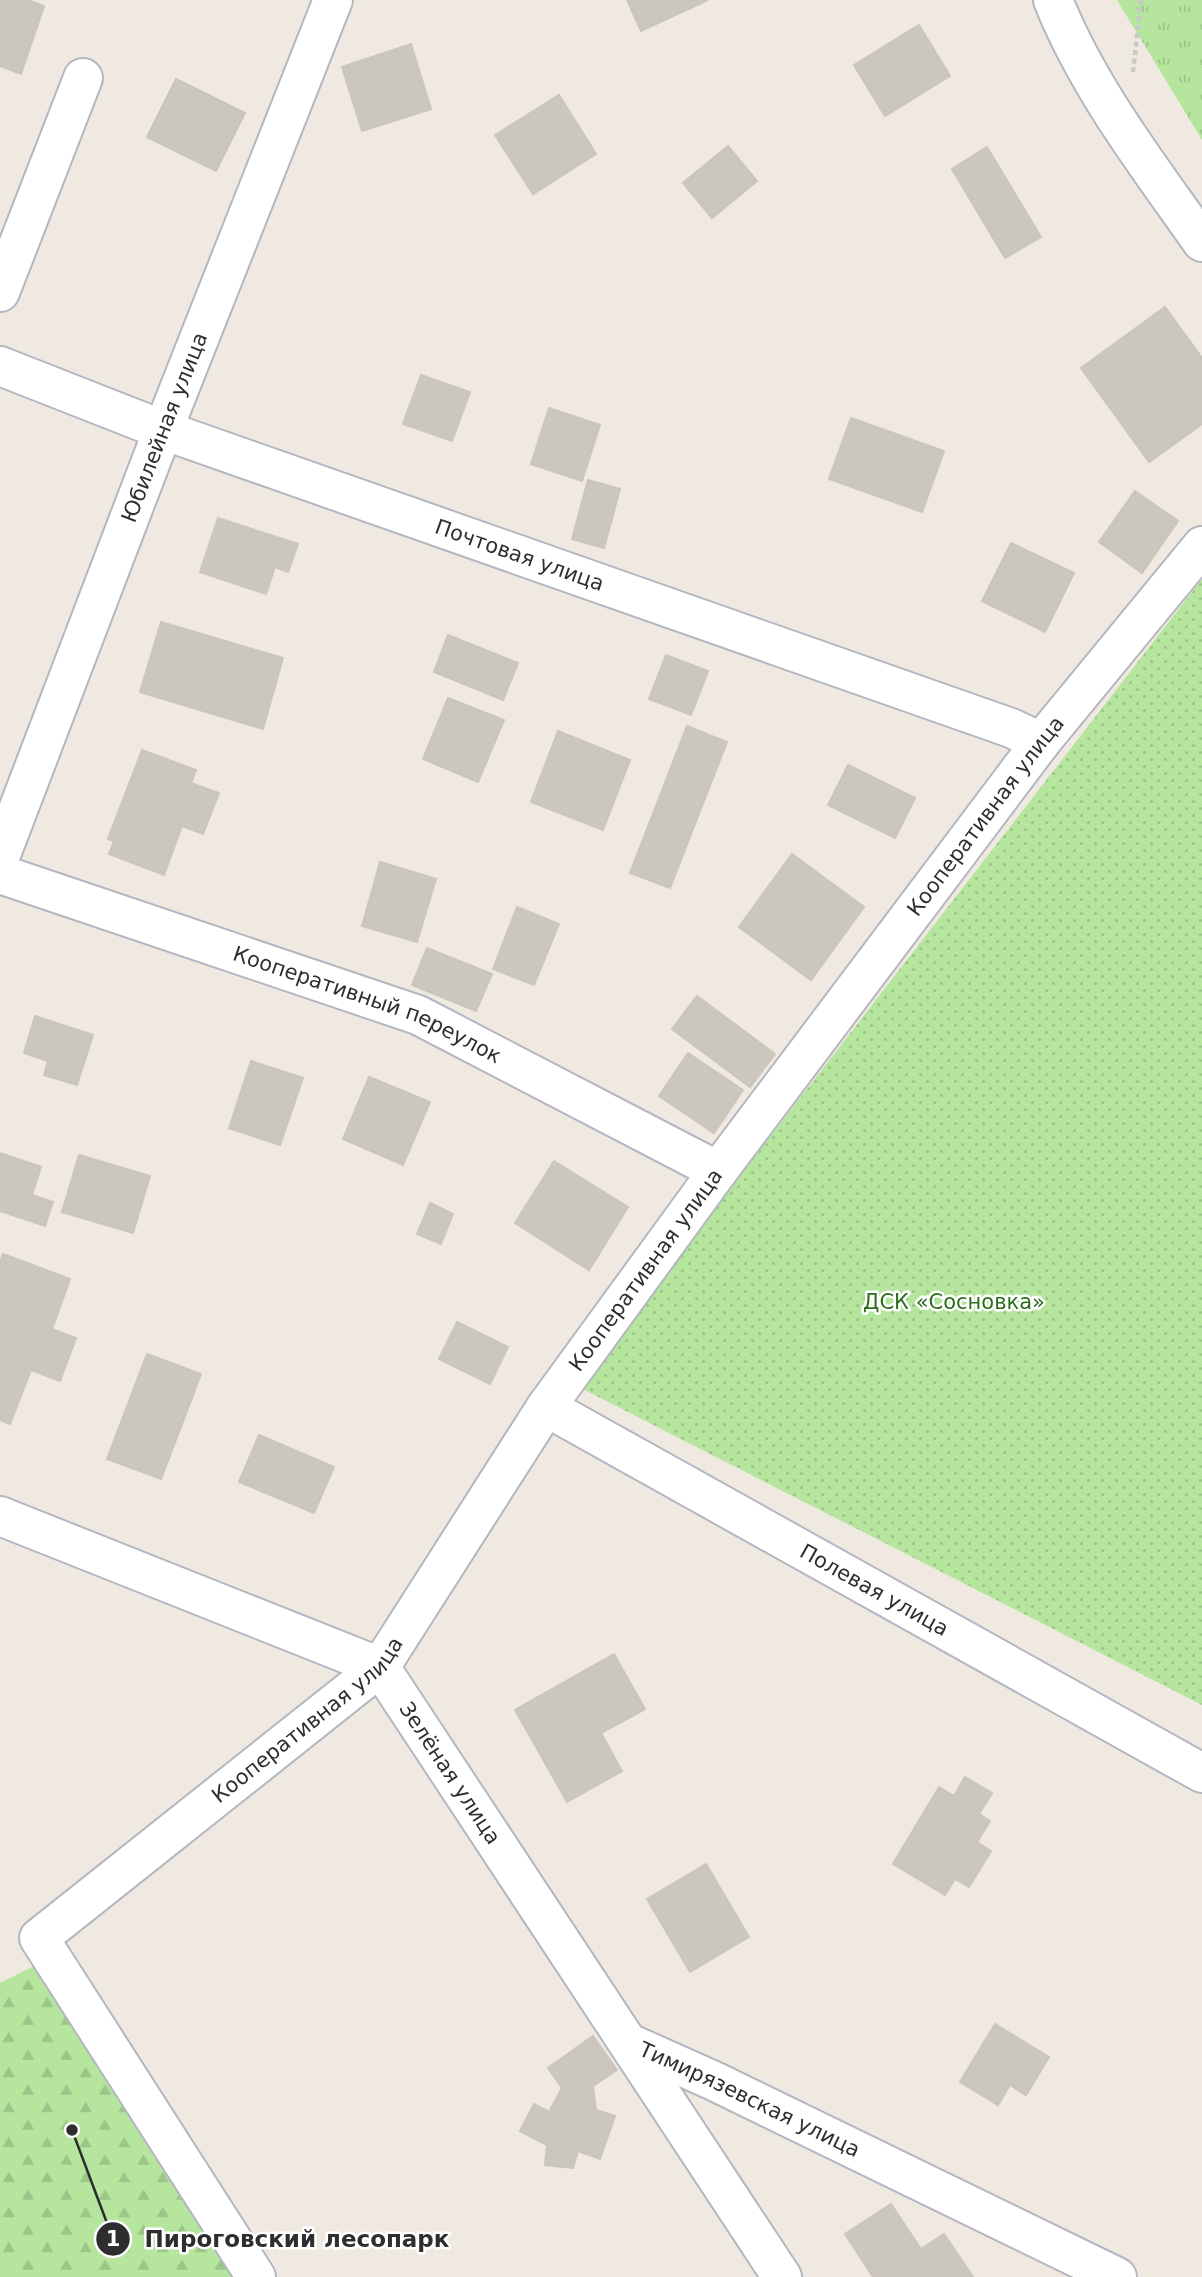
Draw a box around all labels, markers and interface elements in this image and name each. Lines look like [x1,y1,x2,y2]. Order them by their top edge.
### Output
street label: Юбилейная улица [117,329,212,526]
street label: Почтовая улица [432,515,607,596]
street label: Кооперативная улица [902,711,1069,921]
street label: Кооперативный переулок [230,941,505,1068]
street label: Кооперативная улица [564,1164,727,1376]
park label: ДСК «Сосновка» [863,1290,1045,1314]
street label: Полевая улица [796,1539,953,1641]
street label: Кооперативная улица [207,1633,408,1808]
street label: Зелёная улица [394,1697,505,1849]
street label: Тимирязевская улица [635,2037,864,2162]
callout: Пироговский лесопарк [95,2217,463,2261]
text: Пироговский лесопарк [145,2226,450,2252]
text: 1 [106,2227,120,2251]

